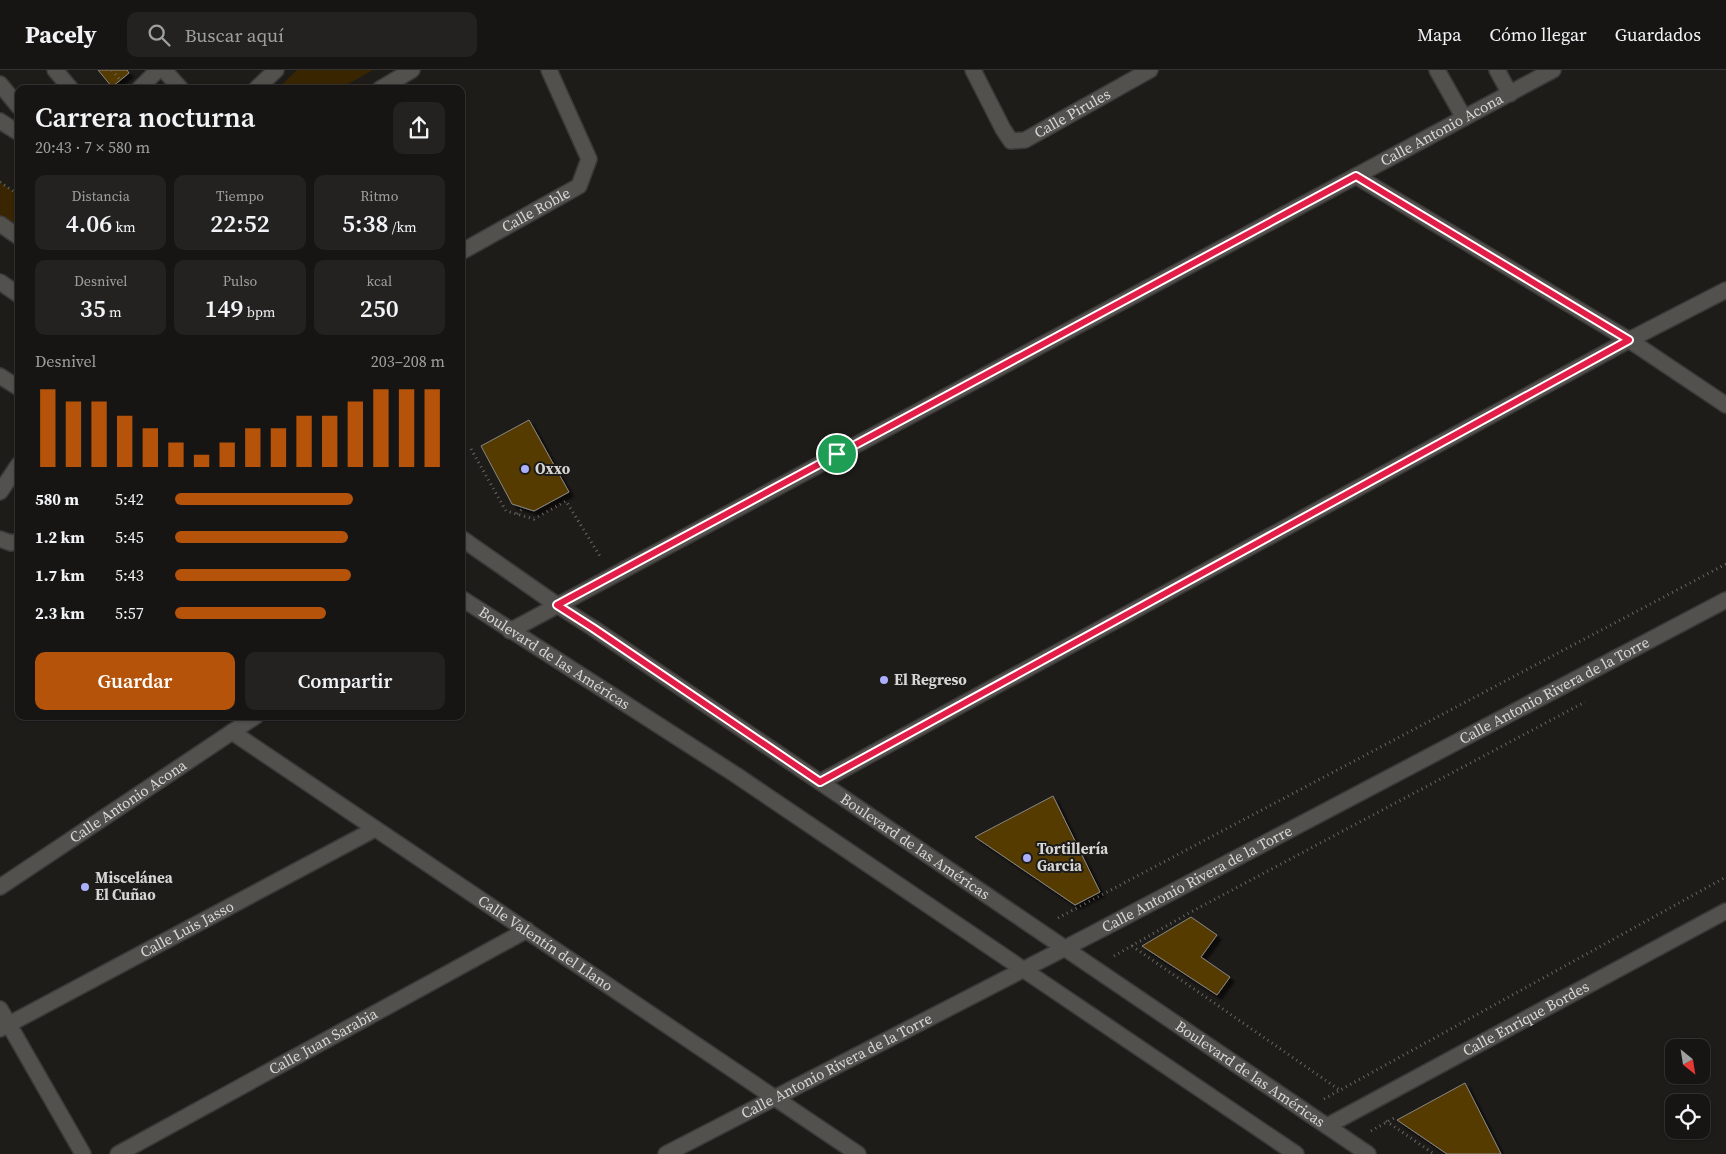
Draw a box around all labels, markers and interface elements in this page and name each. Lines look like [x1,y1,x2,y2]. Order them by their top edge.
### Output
search box [127,12,477,57]
text: Pacely [25,18,97,51]
icon: search [145,21,173,49]
text: Buscar aquí [185,22,284,48]
text: Mapa [1417,22,1462,47]
text: Cómo llegar [1490,22,1587,47]
text: Guardados [1615,22,1701,47]
street label: Calle Pirules [1030,83,1114,143]
street label: Calle Antonio Acona [1376,88,1507,171]
text: Carrera nocturna [35,98,255,136]
button: share [393,102,445,154]
text: 20:43 · 7 × 580 m [35,136,150,158]
street label: Calle Roble [498,182,574,237]
text: Distancia [71,186,130,206]
text: Tiempo [216,186,264,206]
text: Ritmo [360,186,398,206]
text: 4.06 [66,206,112,240]
text: 22:52 [210,206,270,240]
text: 5:38 [342,206,389,240]
text: km [112,217,136,237]
text: /km [389,217,417,237]
text: Desnivel [74,271,127,291]
text: Pulso [223,271,257,291]
text: kcal [367,271,392,291]
text: 35 [80,291,106,325]
text: 149 [204,291,244,325]
text: 250 [360,291,399,325]
text: m [106,302,122,322]
text: bpm [244,302,275,322]
text: Desnivel [35,350,96,372]
text: 203–208 m [371,350,445,372]
pin [816,433,858,475]
icon: arrive [823,440,851,468]
place label: Oxxo [535,458,571,479]
marker: Oxxo [519,463,531,475]
text: 580 m [35,488,79,510]
text: 5:42 [115,488,144,510]
text: 1.2 km [35,526,85,548]
text: 5:45 [115,526,144,548]
text: 1.7 km [35,564,85,586]
text: 5:43 [115,564,144,586]
street label: Boulevard de las Américas [475,601,635,714]
text: 2.3 km [35,602,85,624]
text: 5:57 [115,602,144,624]
street label: Calle Antonio Rivera de la Torre [1455,631,1653,749]
button: Guardar [35,652,235,710]
button: Compartir [245,652,445,710]
place label: El Regreso [894,669,967,690]
marker: El Regreso [878,674,890,686]
street label: Calle Antonio Acona [65,754,191,848]
street label: Boulevard de las Américas [836,788,994,904]
street label: Calle Antonio Rivera de la Torre [1098,819,1296,937]
place label: Tortillería Garcia [1037,838,1109,876]
marker: Tortillería Garcia [1021,852,1033,864]
place label: Miscelánea El Cuñao [95,867,174,905]
marker: Miscelánea El Cuñao [79,881,91,893]
street label: Calle Valentín del Llano [474,890,617,996]
street label: Calle Luis Jasso [136,895,237,962]
street label: Calle Enrique Bordes [1459,976,1593,1061]
street label: Calle Juan Sarabia [265,1003,381,1079]
street label: Calle Antonio Rivera de la Torre [737,1007,936,1124]
street label: Boulevard de las Américas [1171,1015,1329,1132]
north arrow [1665,1039,1710,1084]
map controls [1665,1039,1710,1139]
button: locate [1665,1094,1710,1139]

